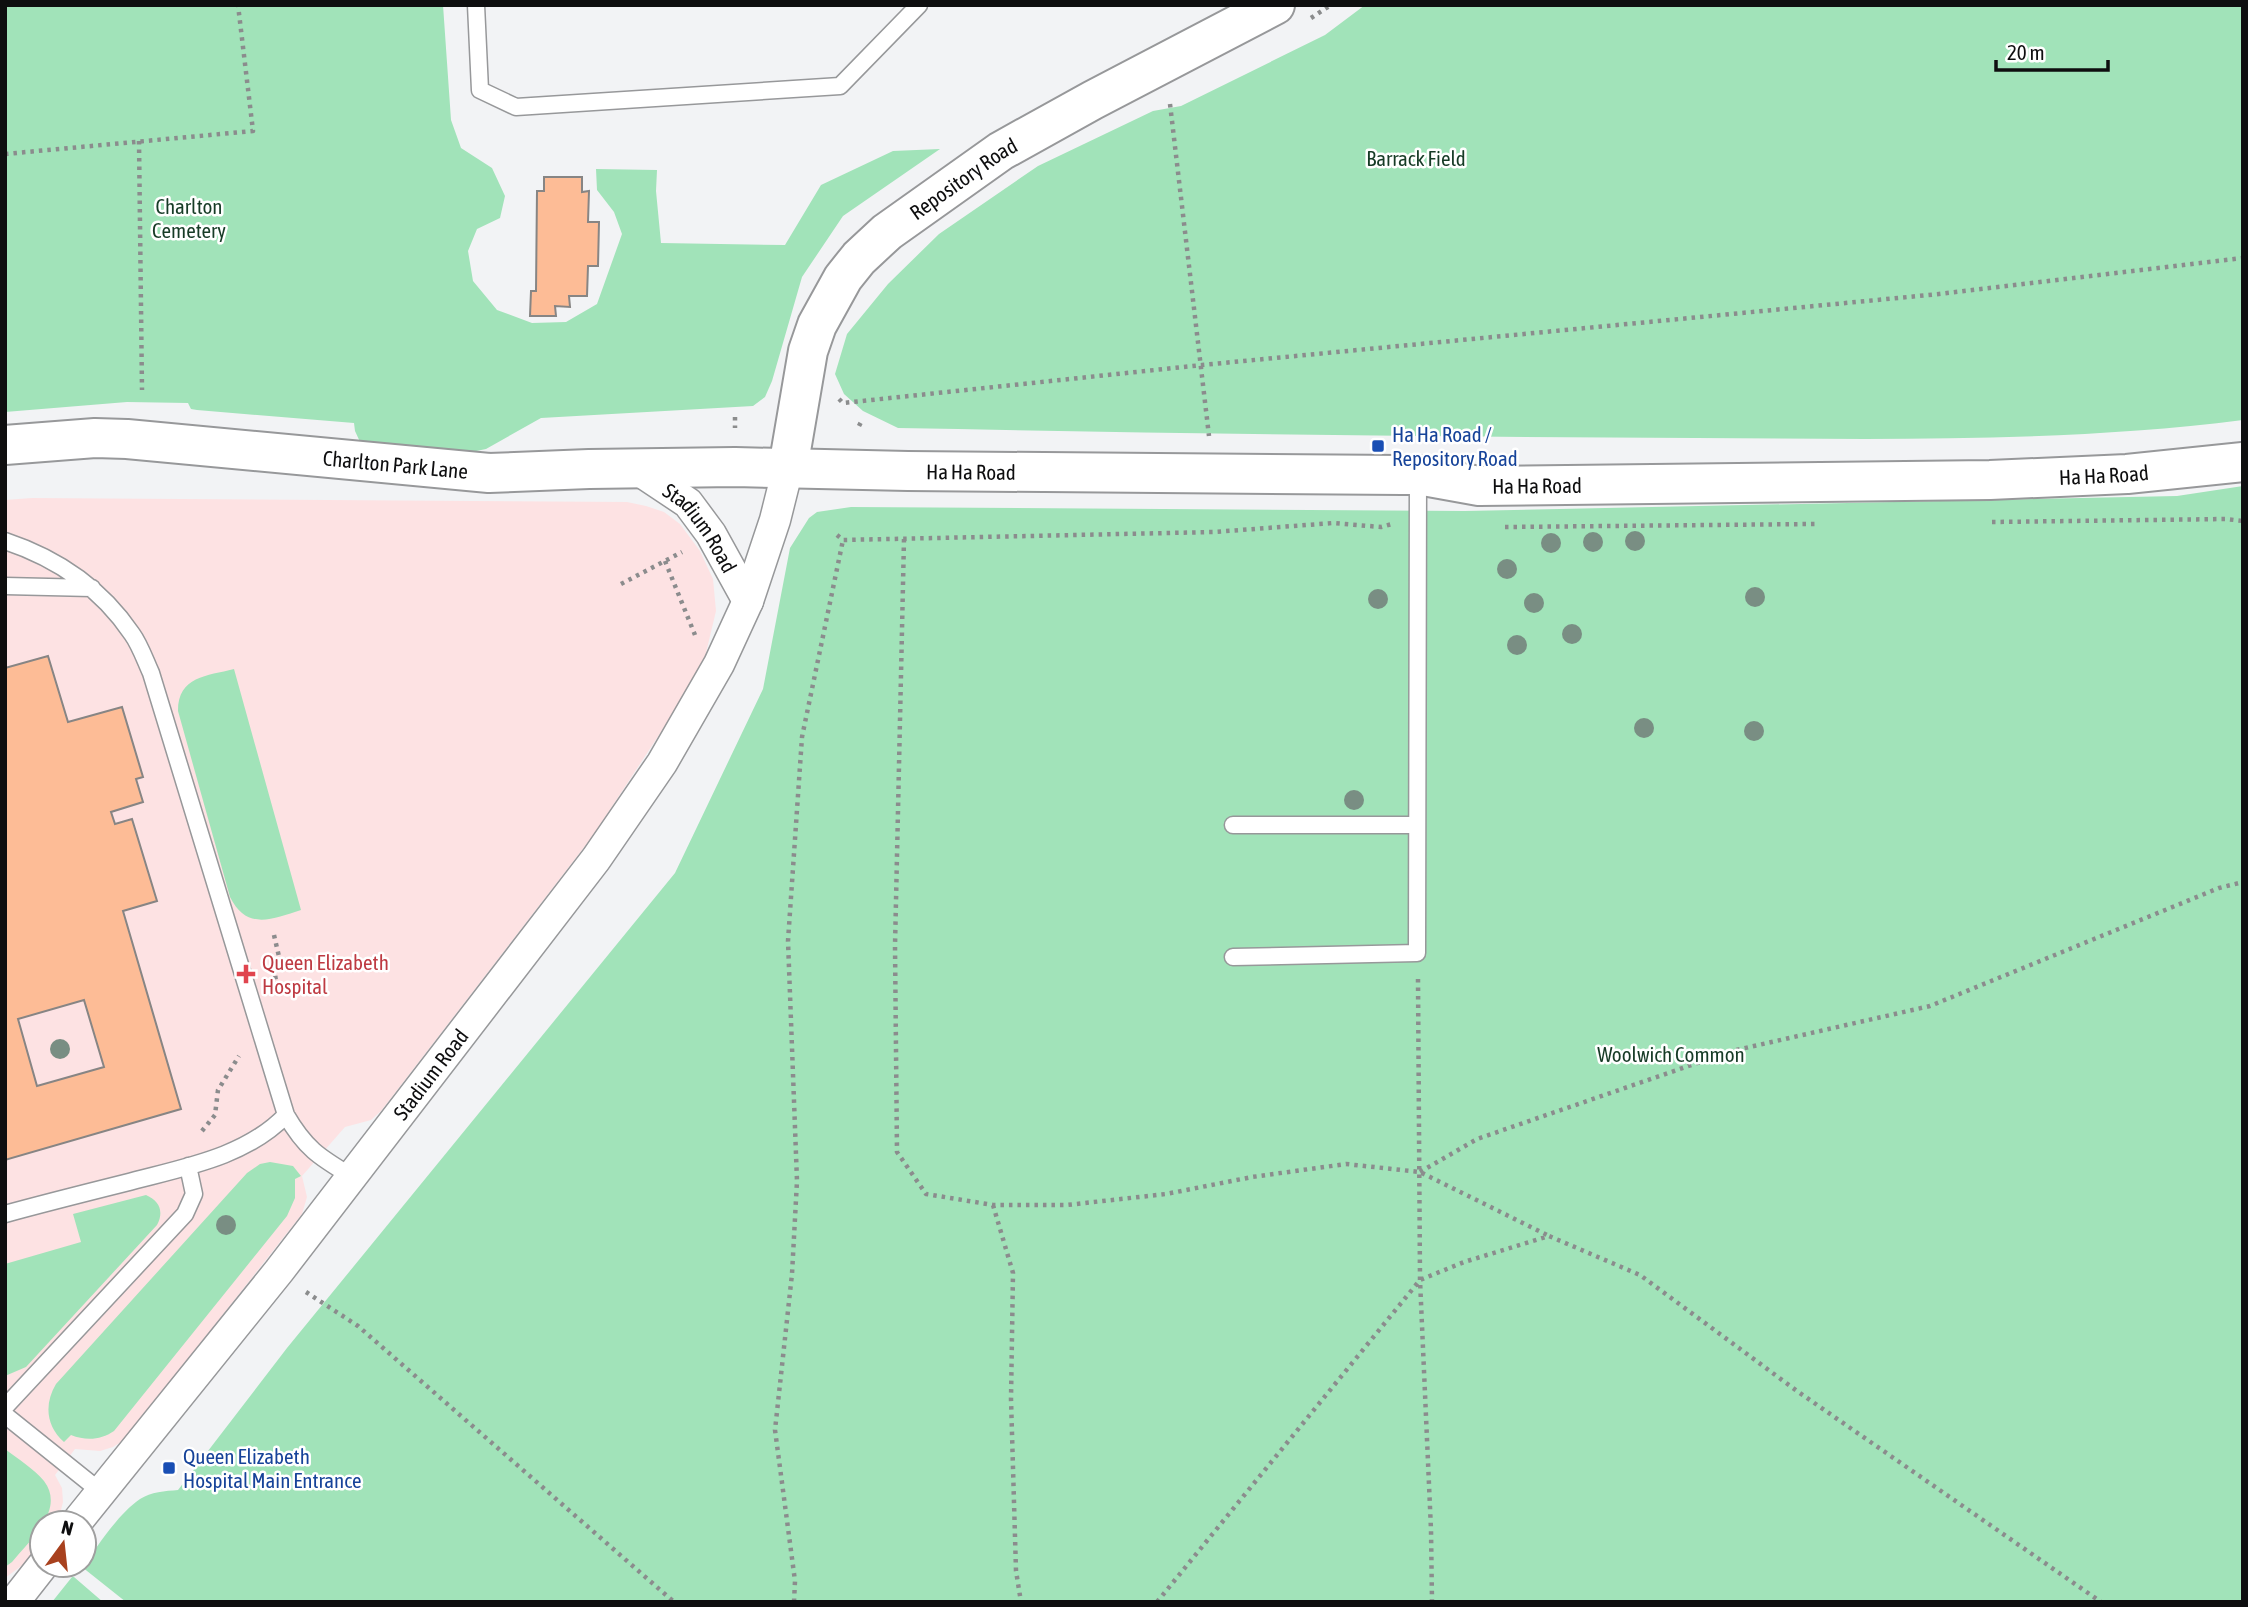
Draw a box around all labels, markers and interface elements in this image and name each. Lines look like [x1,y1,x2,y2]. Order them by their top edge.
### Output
scale bar [1996,28,2108,72]
text: 20 m [2007,40,2045,64]
street label: Repository Road [905,133,1021,224]
park label: Barrack Field [1366,146,1466,170]
park label: Charlton Cemetery [152,194,226,242]
place label: Ha Ha Road / Repository Road [1392,422,1518,470]
marker: Ha Ha Road / Repository Road [1370,438,1386,454]
street label: Charlton Park Lane [322,445,469,483]
street label: Ha Ha Road [926,459,1016,484]
street label: Ha Ha Road [2058,460,2150,489]
street label: Ha Ha Road [1492,473,1582,498]
street label: Stadium Road [659,478,742,577]
place label: Queen Elizabeth Hospital [262,950,389,998]
marker: Queen Elizabeth Hospital [236,964,256,984]
street label: Stadium Road [388,1024,473,1124]
park label: Woolwich Common [1597,1042,1745,1066]
place label: Queen Elizabeth Hospital Main Entrance [183,1444,361,1492]
marker: Queen Elizabeth Hospital Main Entrance [161,1460,177,1476]
north arrow [28,1509,98,1579]
text: N [59,1516,76,1540]

